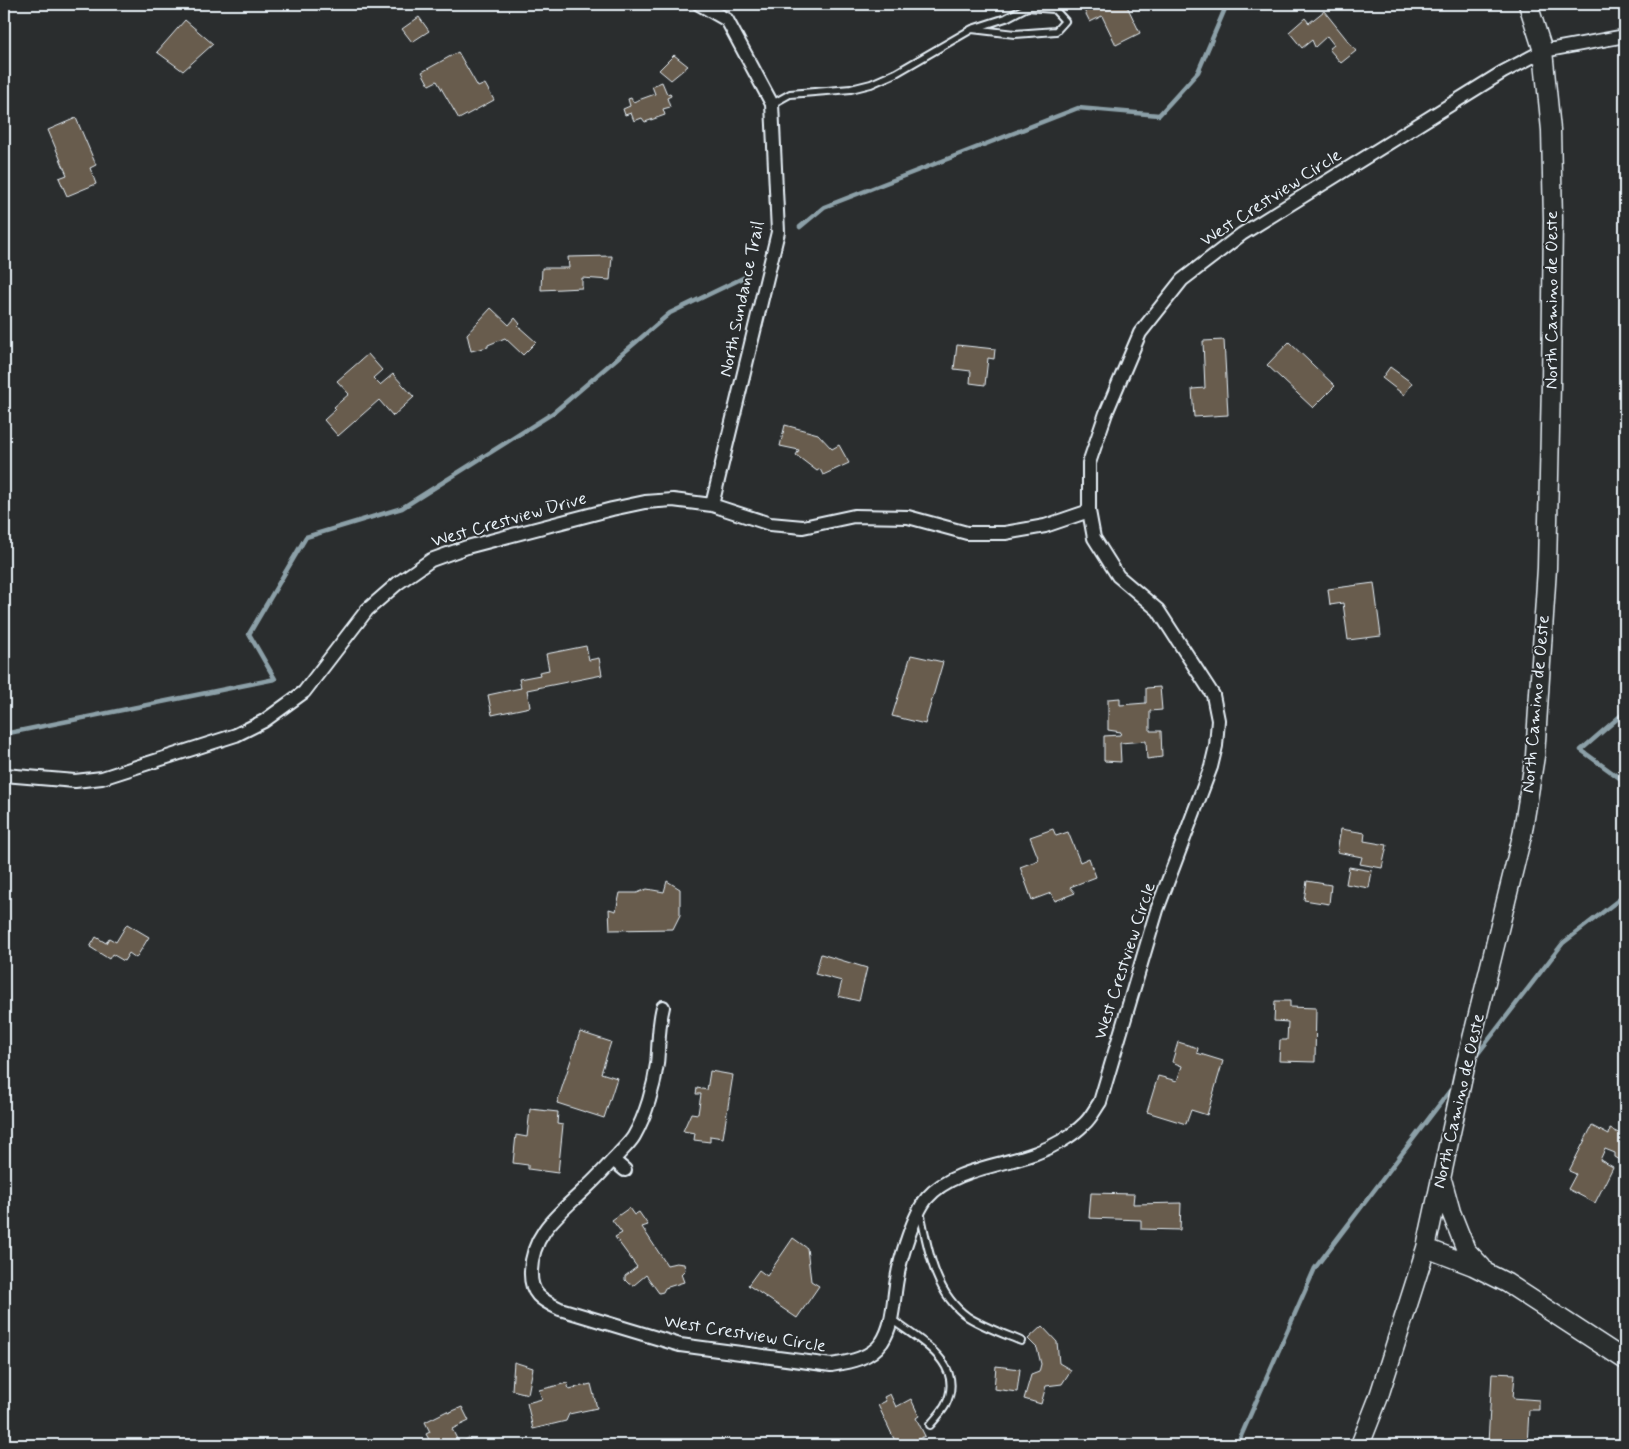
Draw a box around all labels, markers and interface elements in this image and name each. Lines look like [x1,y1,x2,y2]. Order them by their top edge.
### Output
street label: West Crestview Circle [1196,143,1346,253]
street label: North Camino de Oeste [1540,210,1564,389]
street label: North Sundance Trail [714,219,770,379]
street label: West Crestview Drive [429,486,589,554]
street label: North Camino de Oeste [1516,614,1556,794]
street label: West Crestview Circle [1088,879,1162,1043]
street label: North Camino de Oeste [1427,1011,1491,1191]
street label: West Crestview Circle [662,1309,828,1359]

